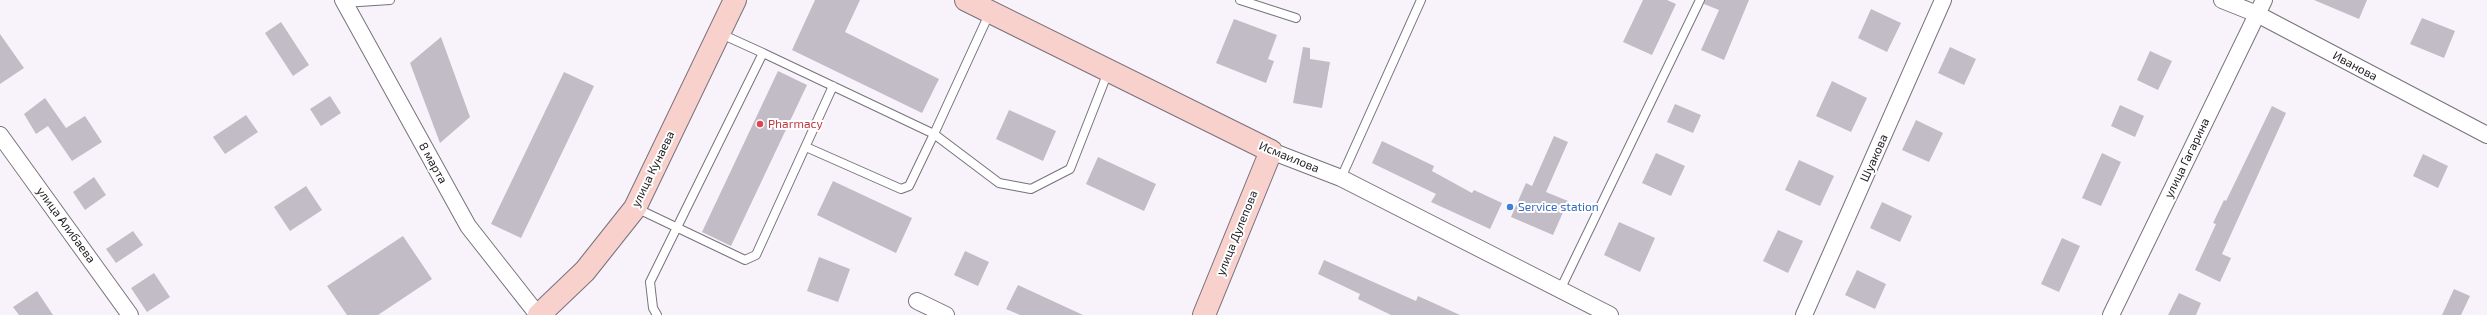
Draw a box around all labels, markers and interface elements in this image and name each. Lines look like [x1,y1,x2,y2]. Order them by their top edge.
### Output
street label: Иванова [2330,48,2380,84]
street label: улица Гагарина [2161,116,2213,200]
place label: Pharmacy [768,117,823,131]
marker: Pharmacy [755,119,765,129]
street label: улица Кунаева [628,129,678,209]
street label: Шуакова [1857,132,1891,184]
street label: Исмаилова [1257,138,1321,176]
street label: 8 марта [416,140,450,186]
street label: улица Алибаева [34,184,98,266]
street label: улица Дулепова [1213,188,1261,278]
place label: Service station [1518,200,1599,214]
marker: Service station [1505,202,1515,212]

